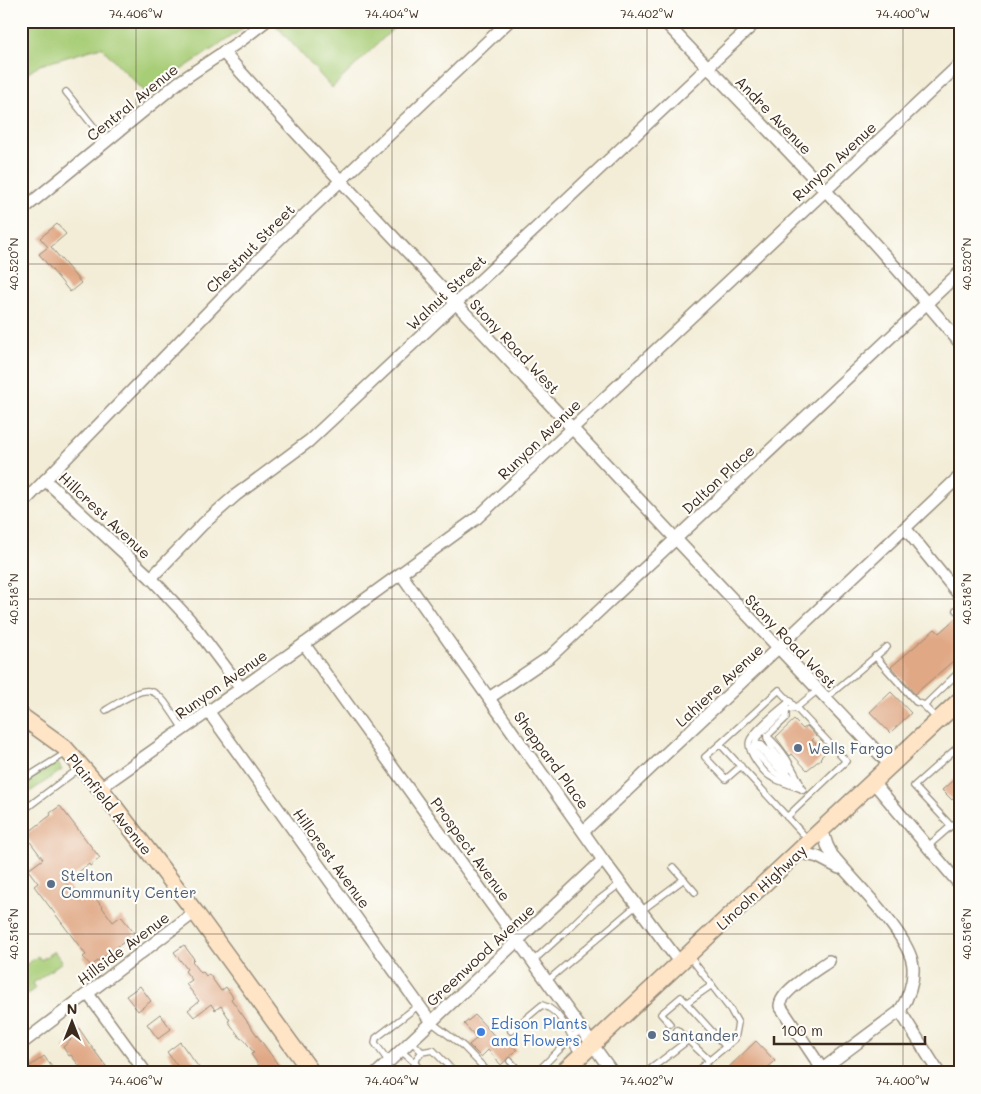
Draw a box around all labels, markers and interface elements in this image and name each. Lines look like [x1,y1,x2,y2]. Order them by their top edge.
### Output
text: 74.406°W [109,5,163,21]
text: 74.404°W [365,5,419,21]
text: 74.402°W [620,5,674,21]
text: 74.400°W [876,5,930,21]
street label: Central Avenue [82,59,182,145]
street label: Andre Avenue [731,71,817,159]
street label: Runyon Avenue [788,117,880,205]
street label: Chestnut Street [201,199,299,297]
text: 40.520°N [5,238,21,290]
text: 40.520°N [958,238,974,290]
street label: Walnut Street [402,250,490,334]
street label: Stony Road West [466,294,564,398]
street label: Runyon Avenue [493,394,585,484]
street label: Dalton Place [677,440,759,518]
street label: Hillcrest Avenue [55,467,155,563]
text: 40.518°N [5,573,21,625]
text: 40.518°N [958,573,974,625]
street label: Stony Road West [741,590,841,692]
street label: Lahiere Avenue [671,639,767,731]
street label: Runyon Avenue [171,645,271,723]
street label: Sheppard Place [510,707,594,813]
place label: Wells Fargo [808,738,893,758]
marker: Wells Fargo [792,742,804,754]
street label: Plainfield Avenue [63,749,157,859]
street label: Prospect Avenue [427,793,515,905]
street label: Hillcrest Avenue [289,804,375,912]
street label: Lincoln Highway [712,840,811,934]
place label: Stelton Community Center [61,865,197,902]
marker: Stelton Community Center [45,878,57,890]
street label: Greenwood Avenue [422,900,538,1010]
street label: Hillside Avenue [73,907,173,989]
text: 40.516°N [5,908,21,960]
text: 40.516°N [958,908,974,960]
north arrow [48,996,98,1046]
text: N [67,999,77,1018]
place label: Edison Plants and Flowers [491,1013,587,1050]
scale bar [774,1014,925,1046]
text: 100 m [781,1020,823,1040]
place label: Santander [662,1025,739,1045]
marker: Edison Plants and Flowers [475,1026,487,1038]
marker: Santander [646,1029,658,1041]
text: 74.406°W [109,1072,163,1088]
text: 74.404°W [365,1072,419,1088]
text: 74.402°W [620,1072,674,1088]
text: 74.400°W [876,1072,930,1088]

